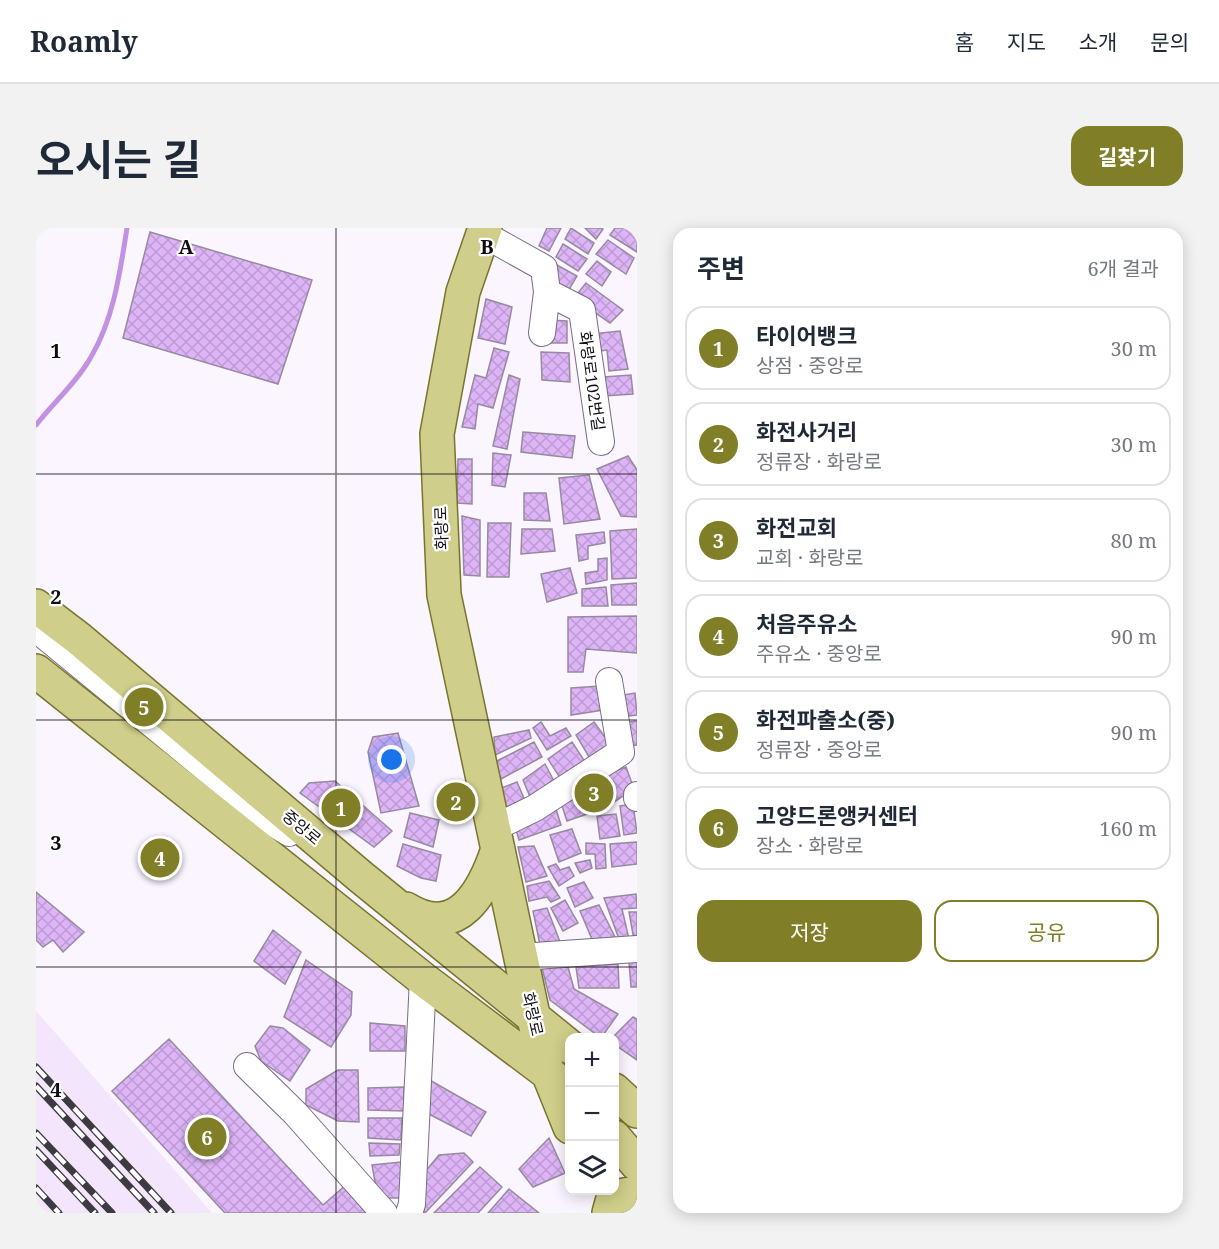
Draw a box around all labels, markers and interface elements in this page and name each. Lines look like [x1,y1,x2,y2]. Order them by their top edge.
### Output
text: Roamly [30,22,138,60]
text: 홈 [955,28,974,56]
text: 지도 [1007,28,1046,56]
text: 소개 [1079,28,1117,56]
text: 문의 [1150,28,1189,56]
button: 길찾기 [1071,126,1183,186]
text: 오시는 길 [36,130,201,187]
text: A [178,233,194,260]
text: B [480,233,494,260]
text: 주변 [697,250,745,286]
text: 6개 결과 [1087,255,1159,282]
text: 타이어뱅크 [756,320,857,350]
street label: 화랑로102번길 [574,330,610,432]
text: 1 [713,335,724,362]
text: 30 m [1111,335,1157,362]
text: 1 [50,337,62,364]
text: 상점 · 중앙로 [756,352,863,379]
text: 화전사거리 [756,416,857,446]
text: 2 [713,431,724,458]
text: 30 m [1111,431,1157,458]
text: 정류장 · 화랑로 [756,448,882,475]
street label: 화랑로 [429,505,453,550]
text: 화전교회 [756,512,837,542]
text: 3 [713,527,724,554]
text: 80 m [1111,527,1157,554]
text: 교회 · 화랑로 [756,544,863,571]
text: 2 [50,583,62,610]
text: 처음주유소 [756,608,857,638]
text: 4 [713,623,724,650]
text: 90 m [1111,623,1157,650]
text: 주유소 · 중앙로 [756,640,882,667]
pin: 5 [124,684,164,730]
text: 화전파출소(중) [756,704,895,734]
text: 5 [713,719,724,746]
text: 90 m [1111,719,1157,746]
text: 정류장 · 중앙로 [756,736,882,763]
your location [377,745,406,774]
pin: 3 [574,770,614,816]
pin: 2 [436,780,476,824]
pin: 1 [322,786,360,830]
text: 고양드론앵커센터 [756,800,918,830]
street label: 중앙로 [278,804,326,850]
text: 6 [713,815,724,842]
text: 160 m [1099,815,1157,842]
text: 3 [50,829,62,856]
text: 장소 · 화랑로 [756,832,863,859]
pin: 4 [140,836,180,880]
button: 저장 [697,900,922,962]
button: 공유 [934,900,1159,962]
street label: 화랑로 [517,990,549,1038]
map controls [565,1033,619,1195]
button: + [565,1033,619,1087]
text: 4 [50,1076,62,1103]
button: − [565,1087,619,1141]
pin: 6 [188,1114,226,1160]
button: layers [565,1141,619,1195]

